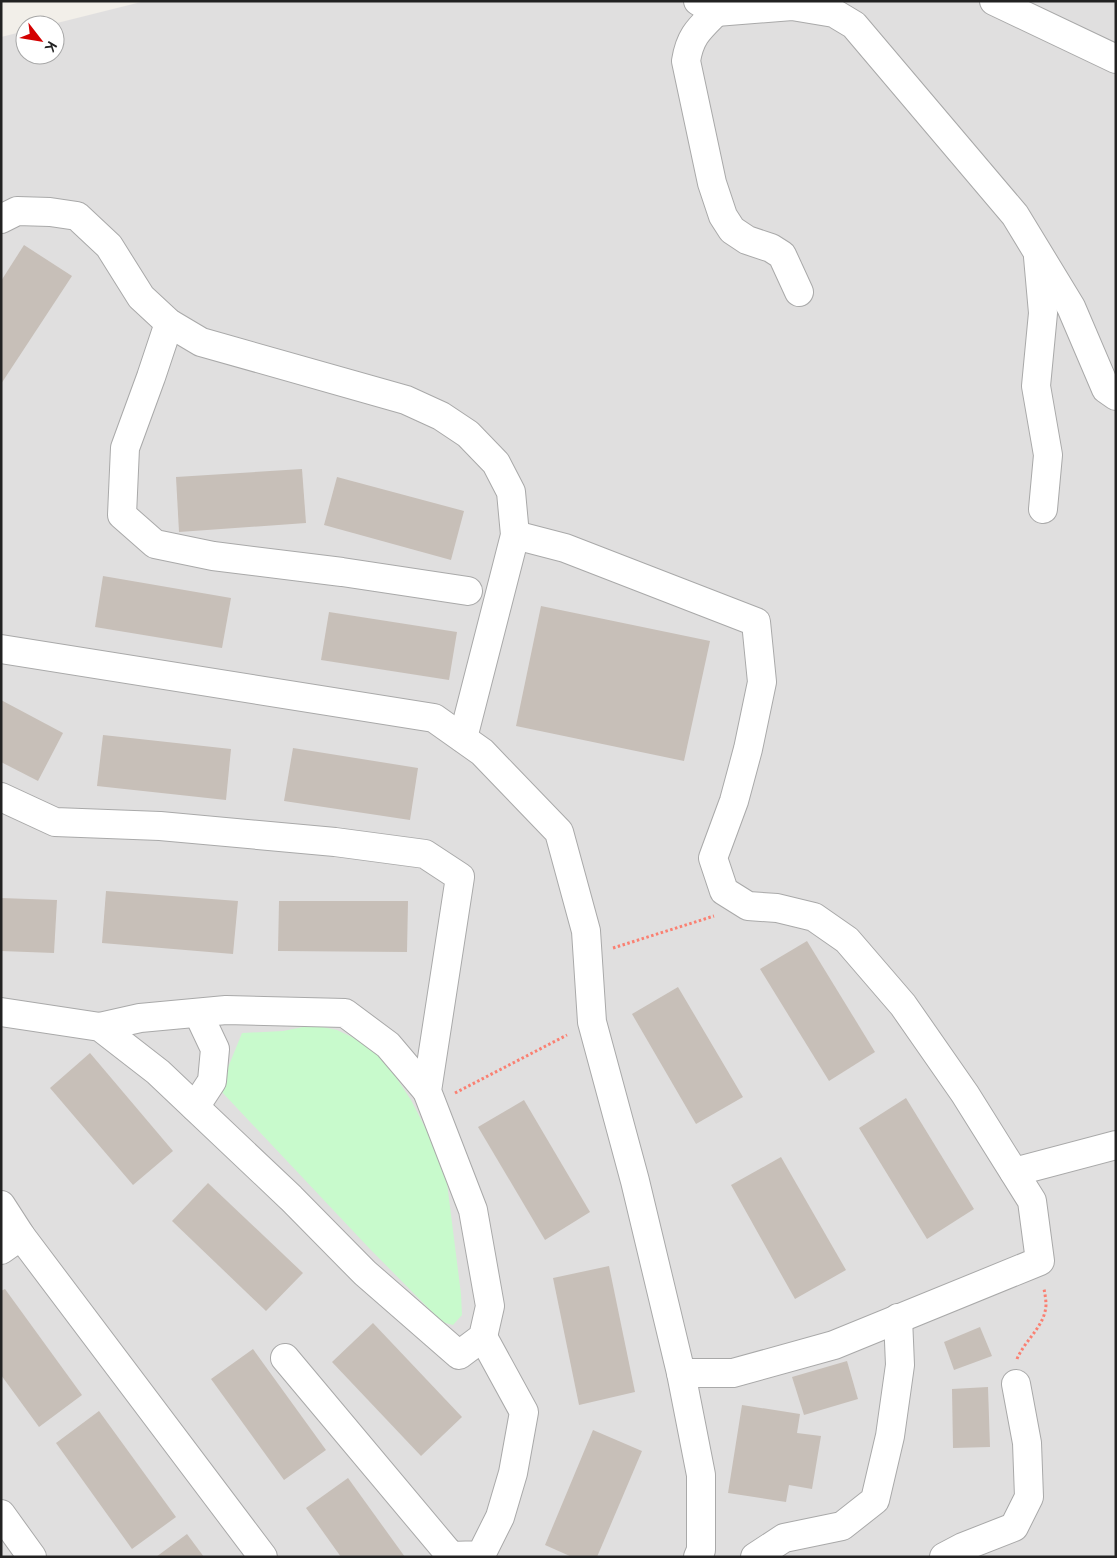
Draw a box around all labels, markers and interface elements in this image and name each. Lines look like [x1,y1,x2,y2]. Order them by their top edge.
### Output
north arrow [15,15,65,65]
text: K [42,39,60,55]

